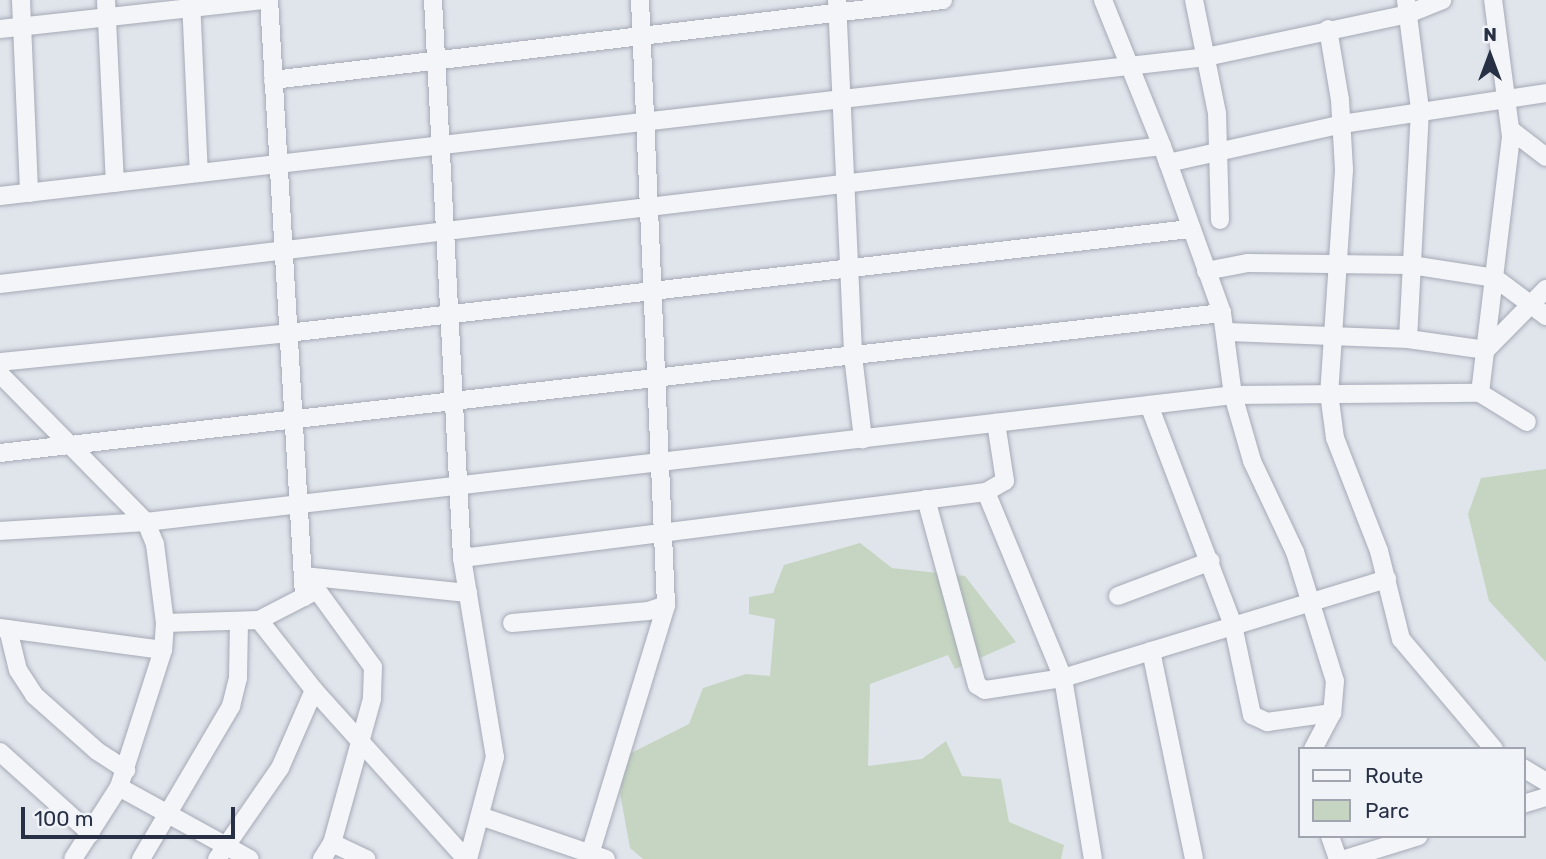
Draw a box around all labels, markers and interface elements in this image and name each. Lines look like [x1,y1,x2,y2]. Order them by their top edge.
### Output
north arrow [1455,21,1525,91]
text: N [1483,23,1497,46]
legend [1298,747,1525,838]
text: Route [1365,763,1423,788]
scale bar [24,792,238,836]
text: Parc [1365,798,1409,823]
text: 100 m [34,806,93,831]

